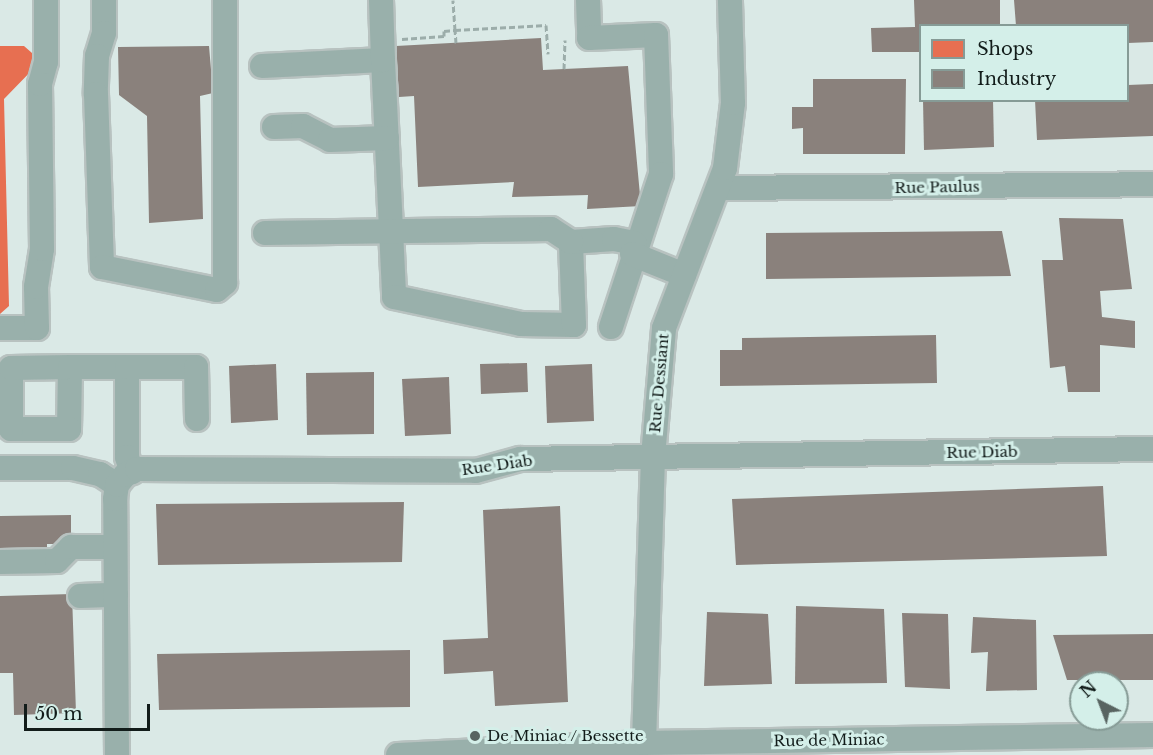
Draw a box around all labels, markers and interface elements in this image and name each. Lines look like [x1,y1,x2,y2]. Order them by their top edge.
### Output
legend [919,24,1129,102]
text: Shops [977,38,1033,60]
text: Industry [977,68,1056,90]
street label: Rue Paulus [894,177,980,197]
street label: Rue Dessiant [646,333,672,433]
street label: Rue Diab [946,442,1018,462]
street label: Rue Diab [460,451,534,479]
north arrow [1069,671,1129,731]
text: N [1076,677,1101,702]
scale bar [27,692,153,730]
text: 50 m [35,703,83,725]
place label: De Miniac / Bessette [487,727,644,745]
marker: De Miniac / Bessette [468,729,482,743]
street label: Rue de Miniac [773,730,885,750]

